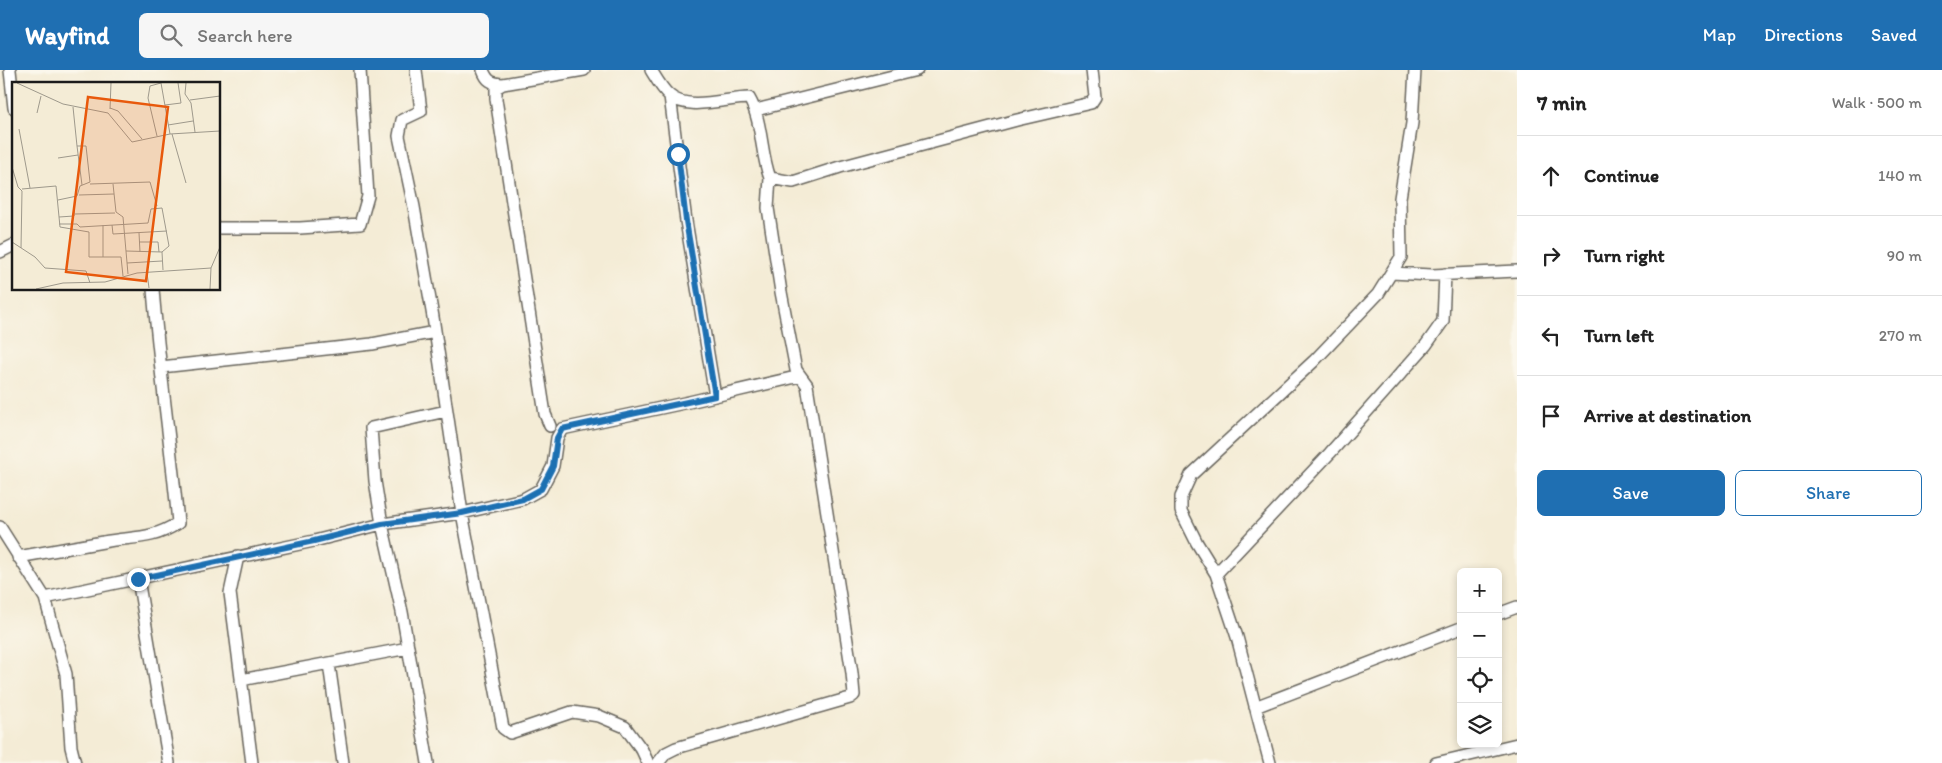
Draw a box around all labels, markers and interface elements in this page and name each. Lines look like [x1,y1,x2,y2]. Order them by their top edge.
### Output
search box [139,13,489,58]
text: Wayfind [25,21,109,50]
icon: search [157,21,185,49]
text: Search here [197,24,293,47]
text: Map [1703,24,1736,46]
text: Directions [1764,24,1843,46]
text: Saved [1871,24,1917,46]
inset map [12,82,220,290]
text: 7 min [1537,90,1586,115]
text: Walk · 500 m [1832,93,1922,112]
route start [667,143,690,166]
icon: ahead [1537,162,1565,190]
text: Continue [1584,164,1659,187]
text: 140 m [1878,166,1922,185]
icon: right [1537,242,1565,270]
text: Turn right [1584,244,1665,267]
text: 90 m [1887,246,1922,265]
icon: left [1537,322,1565,350]
text: Turn left [1584,324,1654,347]
text: 270 m [1879,326,1922,345]
icon: arrive [1537,402,1565,430]
text: Arrive at destination [1584,404,1751,427]
button: Save [1537,470,1725,516]
button: Share [1735,470,1922,516]
route end [127,568,150,591]
map controls [1457,568,1502,748]
button: + [1457,568,1502,613]
button: − [1457,613,1502,658]
button: locate [1457,658,1502,703]
button: layers [1457,703,1502,748]

